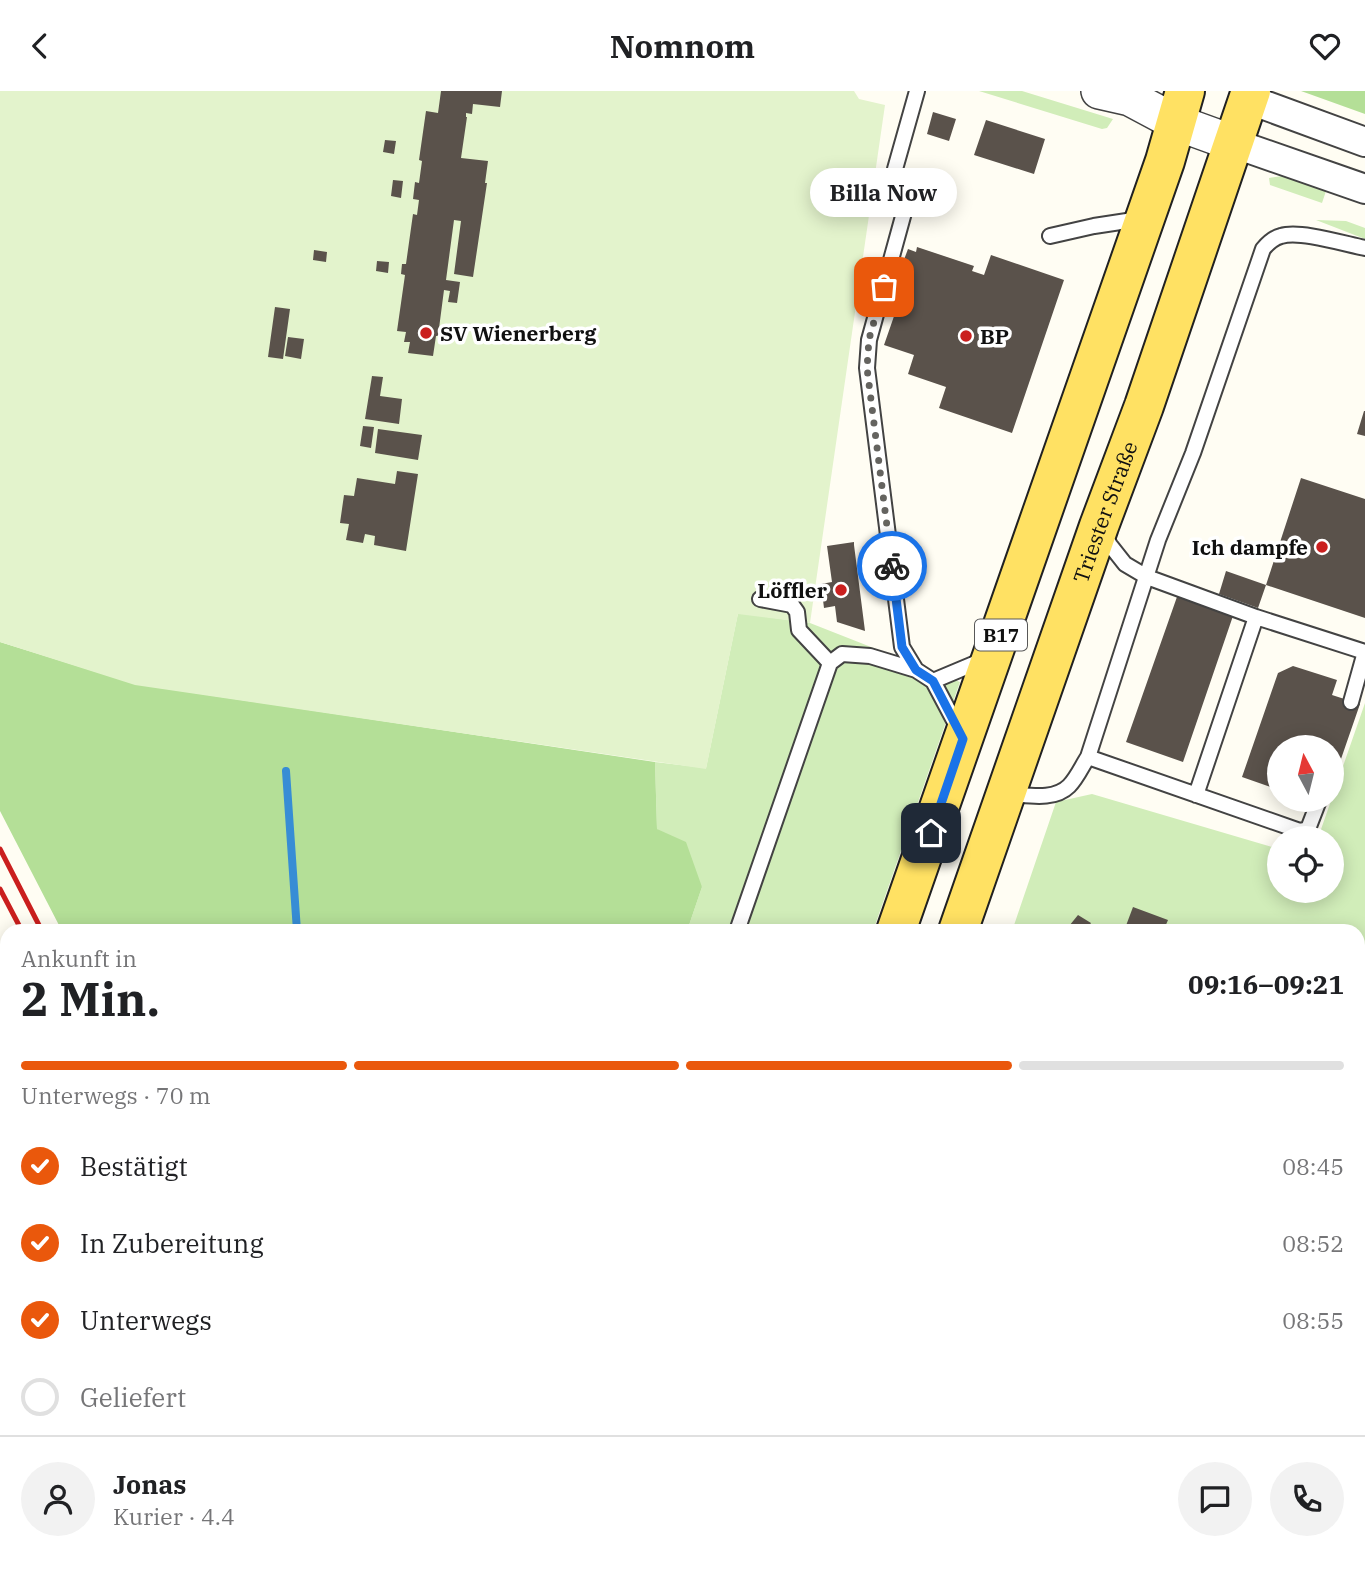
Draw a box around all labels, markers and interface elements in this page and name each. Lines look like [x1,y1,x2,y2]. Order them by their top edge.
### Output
text: Nomnom [610,25,755,67]
icon: back [21,27,59,65]
icon: heart [1306,27,1344,65]
callout: Billa Now [810,168,958,217]
text: Billa Now [829,177,938,207]
pin [854,257,914,317]
icon: bag [865,268,903,306]
place label: SV Wienerberg [440,319,597,347]
place label: BP [980,322,1009,350]
marker: SV Wienerberg [418,325,434,341]
marker: BP [958,328,974,344]
street label: Triester Straße [1066,437,1144,587]
courier [857,531,927,601]
place label: Ich dampfe [1192,533,1308,561]
marker: Ich dampfe [1314,539,1330,555]
icon: bike [873,547,911,585]
place label: Löffler [757,576,828,604]
marker: Löffler [833,582,849,598]
road number: B17 [975,619,1027,650]
north arrow [1267,735,1344,812]
map controls [1267,735,1344,903]
pin [901,803,961,863]
icon: home [912,814,950,852]
button: locate [1267,826,1344,903]
text: Ankunft in [21,943,137,973]
text: 09:16–09:21 [1188,967,1344,1001]
text: 2 Min. [21,969,160,1029]
text: Unterwegs · 70 m [21,1080,211,1110]
icon: check [21,1147,59,1185]
text: Bestätigt [80,1149,188,1183]
text: 08:45 [1282,1151,1344,1181]
icon: check [21,1224,59,1262]
text: In Zubereitung [80,1226,264,1260]
text: 08:52 [1282,1228,1344,1258]
icon: check [21,1301,59,1339]
text: Unterwegs [80,1303,212,1337]
text: 08:55 [1282,1305,1344,1335]
text: Geliefert [80,1380,186,1414]
button: person [21,1462,95,1536]
button: chat [1178,1462,1252,1536]
button: phone [1270,1462,1344,1536]
text: Jonas [113,1467,187,1501]
text: Kurier · 4.4 [113,1501,235,1531]

